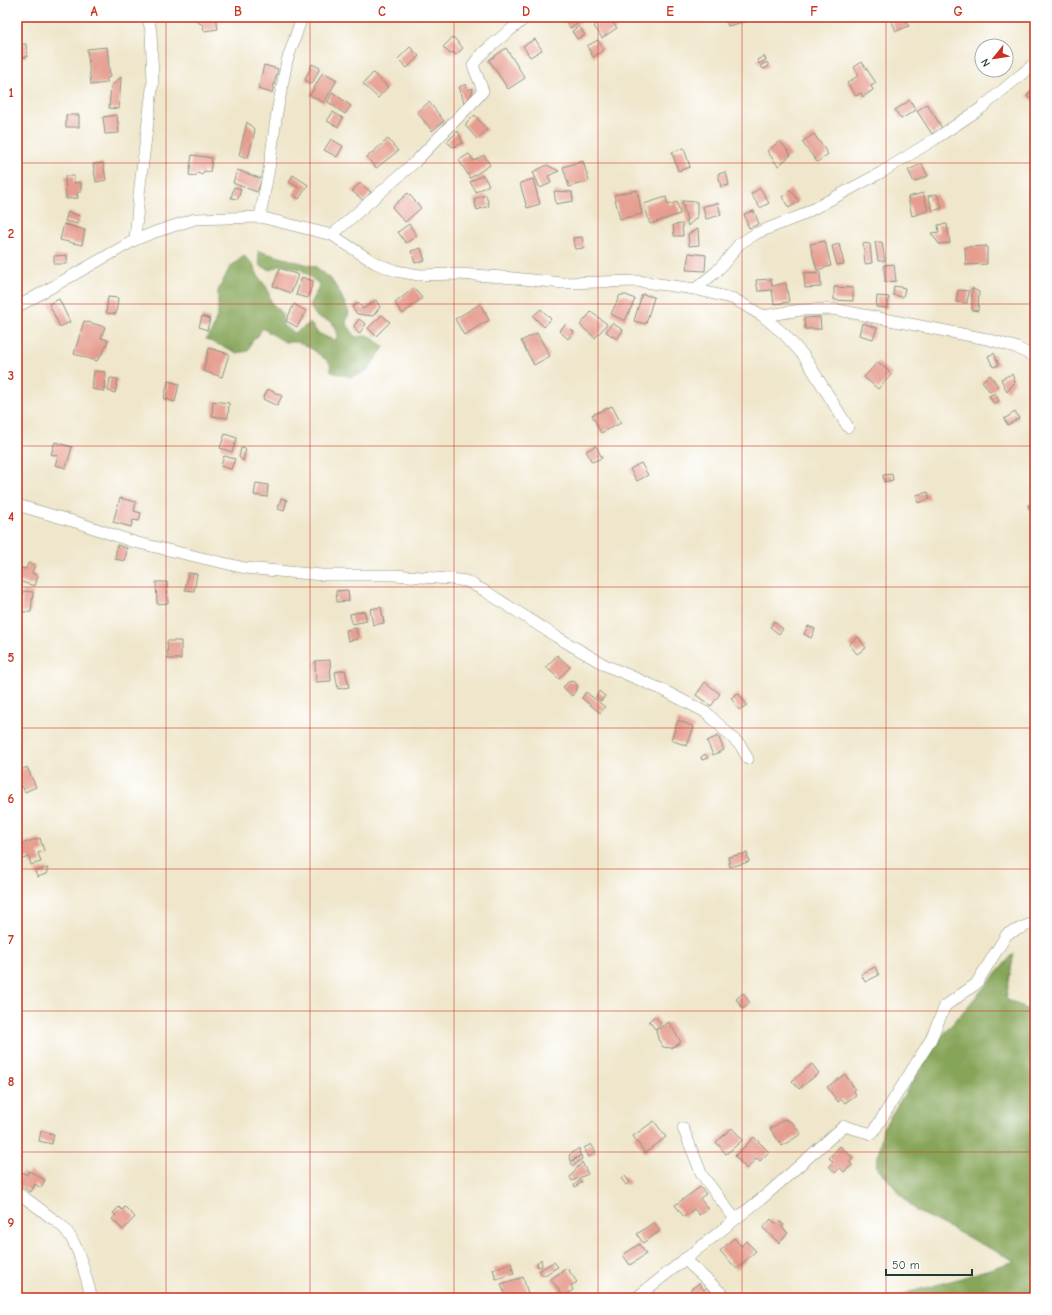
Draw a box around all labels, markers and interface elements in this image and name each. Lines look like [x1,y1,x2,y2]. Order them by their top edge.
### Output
text: A [90,4,98,19]
text: B [234,4,242,19]
text: C [378,4,386,19]
text: D [522,4,530,19]
text: E [666,4,674,19]
text: F [810,4,818,19]
text: G [953,4,963,19]
north arrow [974,38,1014,78]
text: N [978,56,993,69]
text: 1 [8,85,14,100]
text: 2 [8,226,14,241]
text: 3 [8,368,14,383]
text: 4 [8,509,14,524]
text: 5 [8,650,15,665]
text: 6 [8,791,15,806]
text: 7 [8,932,14,947]
text: 8 [8,1074,14,1089]
text: 9 [8,1215,15,1230]
scale bar [886,1251,972,1277]
text: 50 m [892,1258,920,1272]

